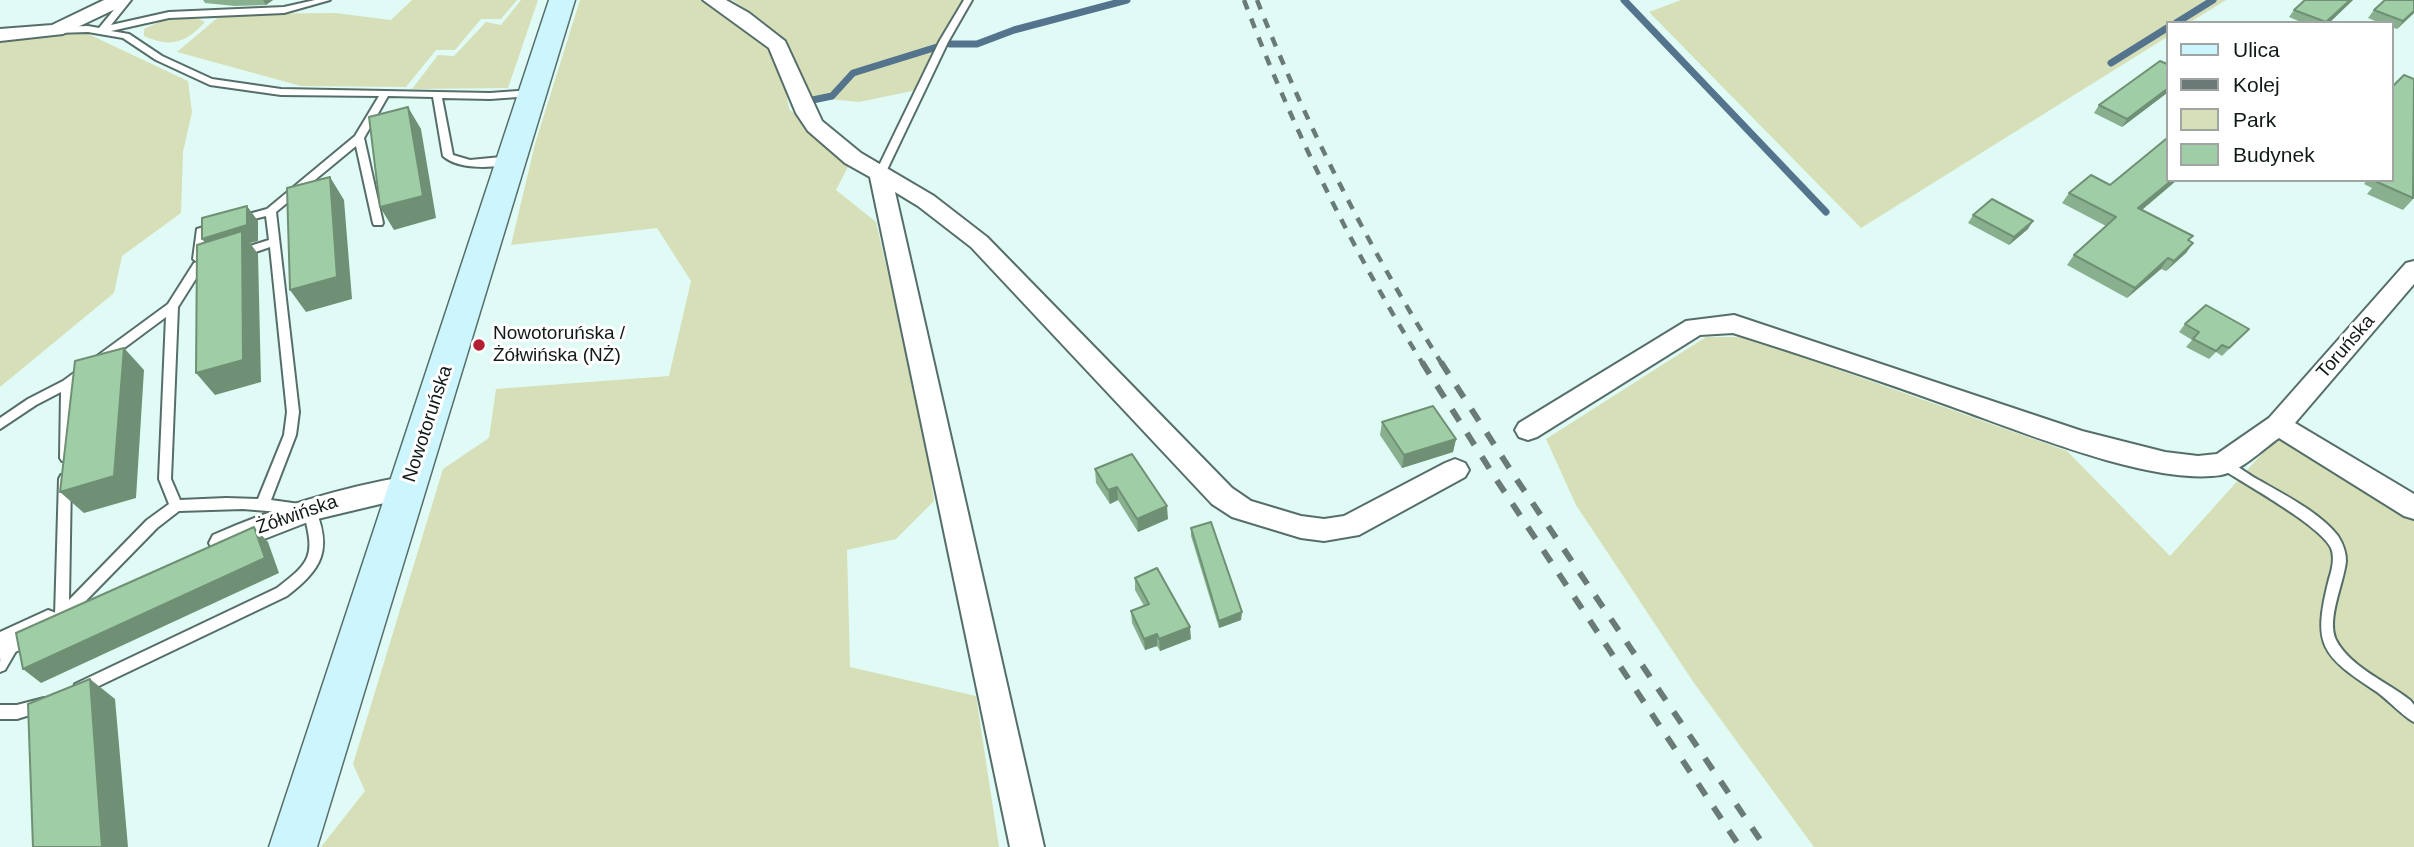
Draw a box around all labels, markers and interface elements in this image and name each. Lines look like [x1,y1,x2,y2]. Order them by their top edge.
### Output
legend [2166,21,2393,182]
text: Ulica [2233,38,2280,61]
text: Kolej [2233,73,2280,96]
text: Park [2233,108,2276,131]
text: Budynek [2233,143,2315,166]
street label: Toruńska [2312,310,2380,384]
place label: Nowotoruńska / Żółwińska (NŻ) [493,323,625,367]
marker: Nowotoruńska / Żółwińska (NŻ) [471,337,487,353]
street label: Nowotoruńska [398,363,458,485]
street label: Żółwińska [253,490,341,540]

